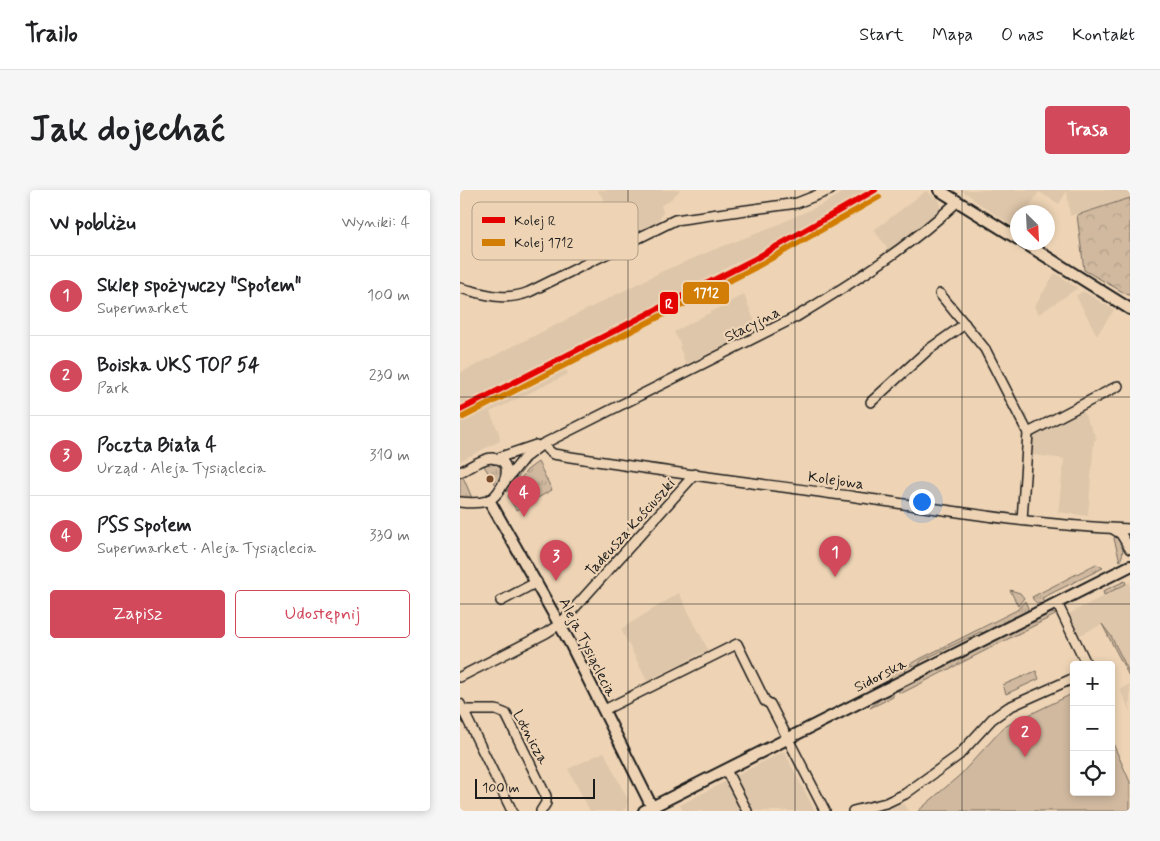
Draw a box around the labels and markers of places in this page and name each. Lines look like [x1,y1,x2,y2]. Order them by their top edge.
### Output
unlabelled marker [485,474,495,484]
pin: 4 [508,476,540,517]
pin: 1 [819,536,851,577]
pin: 3 [540,540,572,581]
pin: 2 [1009,716,1041,757]

